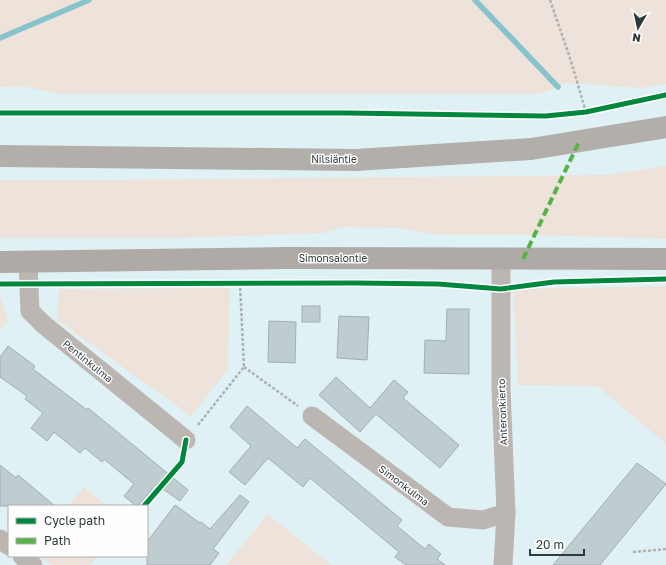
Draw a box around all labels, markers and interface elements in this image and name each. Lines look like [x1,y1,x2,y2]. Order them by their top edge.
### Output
north arrow [618,8,658,48]
text: N [631,31,642,45]
street label: Nilsiäntie [311,153,357,165]
street label: Simonsalontie [299,252,368,264]
street label: Pentinkulma [61,337,115,385]
street label: Anteronkierto [495,378,509,446]
street label: Simonkulma [377,462,431,508]
legend [8,505,148,557]
text: Cycle path [44,513,105,528]
scale bar [530,531,584,557]
text: Path [44,533,71,548]
text: 20 m [536,537,564,552]

